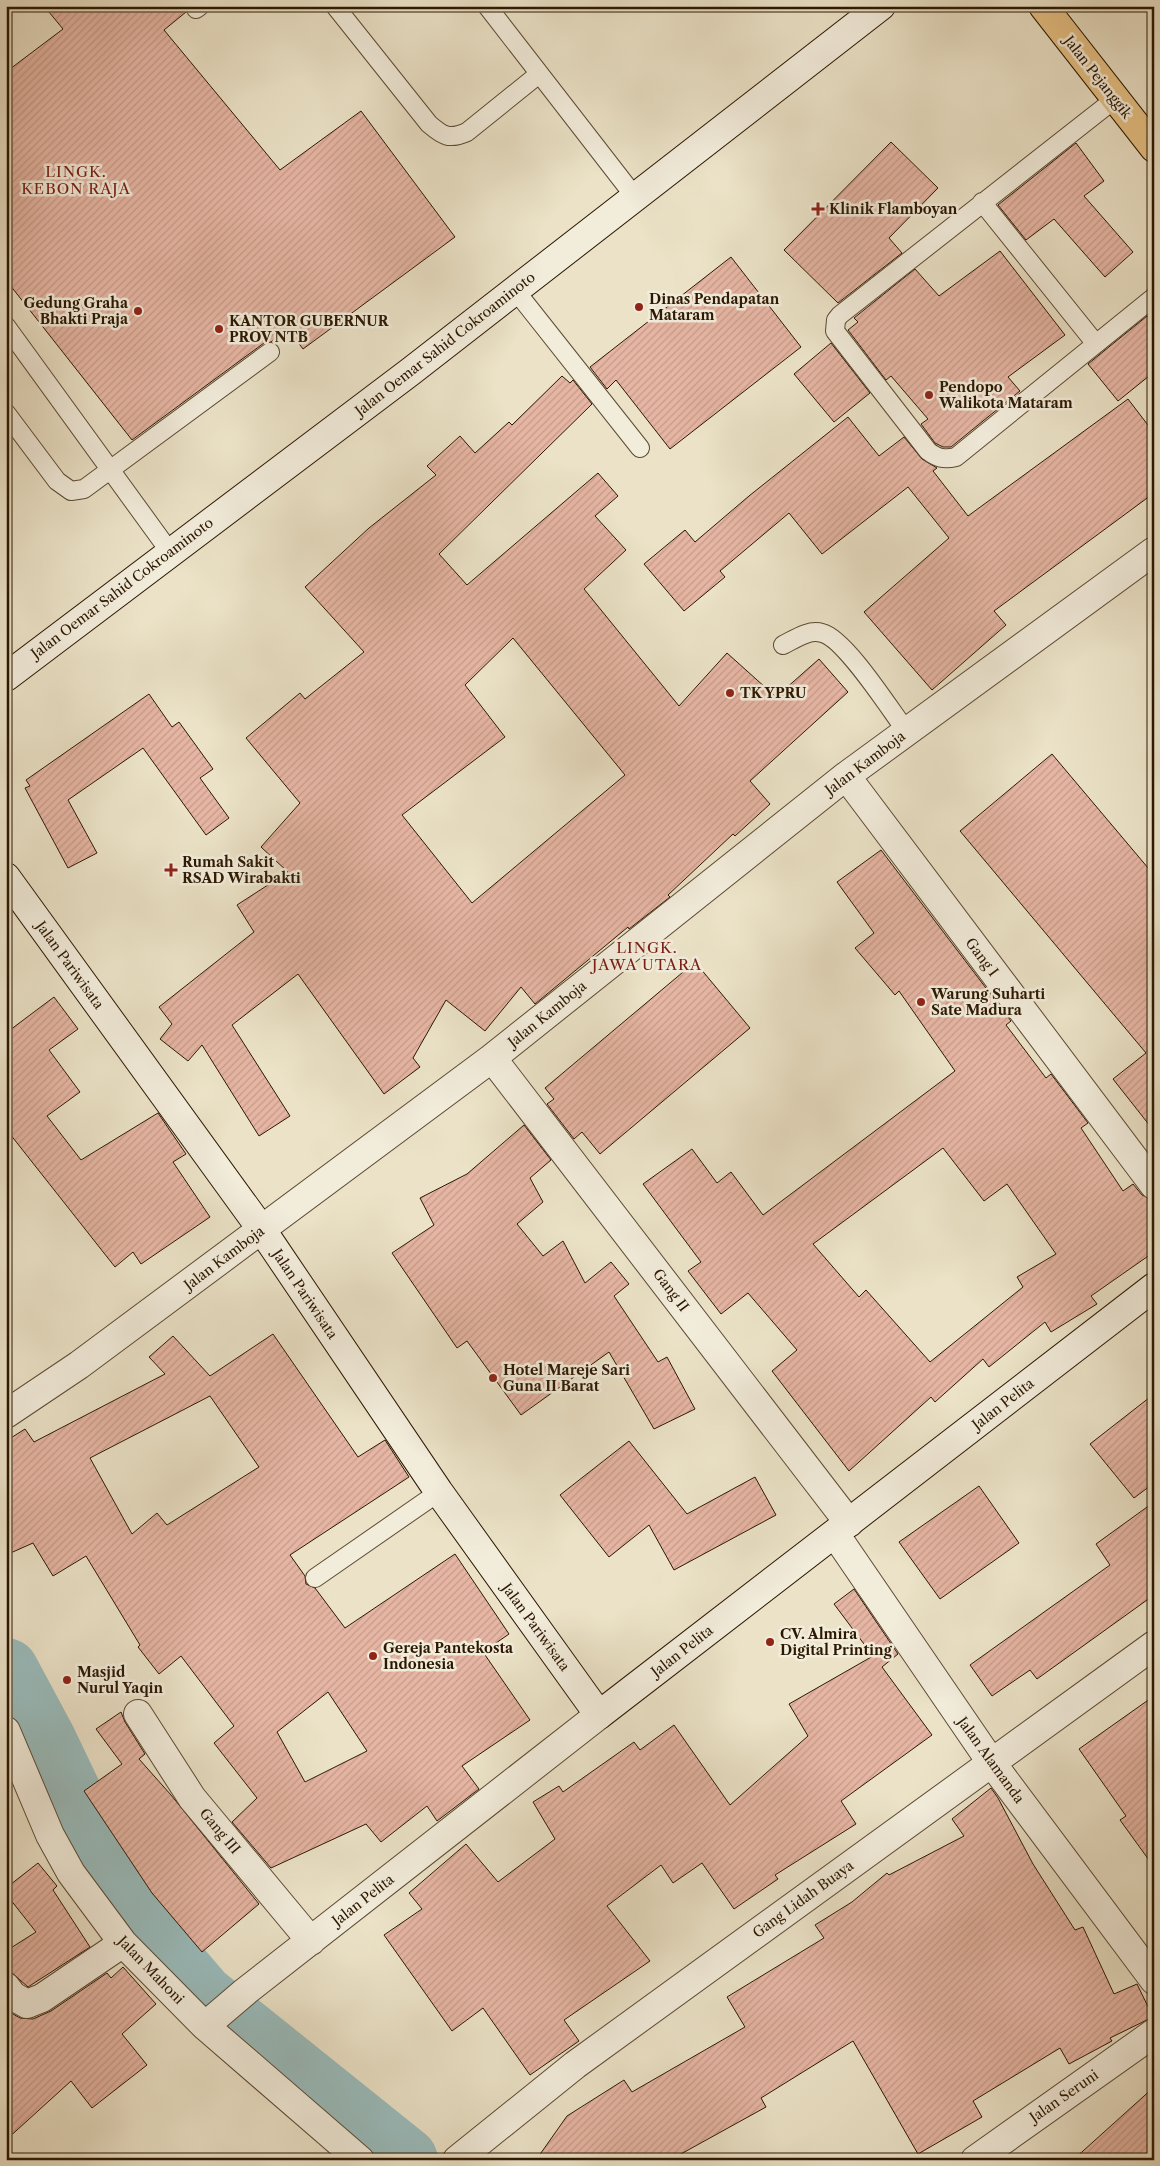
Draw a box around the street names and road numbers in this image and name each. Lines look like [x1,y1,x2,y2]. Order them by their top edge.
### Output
street label: Jalan Pejanggik [1059,30,1136,123]
street label: Jalan Oemar Sahid Cokroaminoto [350,268,539,421]
street label: Jalan Oemar Sahid Cokroaminoto [26,513,217,664]
street label: Jalan Kamboja [820,727,909,800]
street label: Jalan Pariwisata [31,916,108,1013]
street label: Gang I [962,934,1002,980]
street label: Jalan Kamboja [503,976,590,1052]
street label: Jalan Kamboja [179,1222,268,1295]
street label: Jalan Pariwisata [267,1244,342,1343]
street label: Gang II [649,1265,693,1315]
street label: Jalan Pelita [967,1374,1038,1435]
street label: Jalan Pariwisata [497,1578,574,1675]
street label: Jalan Pelita [646,1621,717,1682]
street label: Jalan Alamanda [952,1712,1029,1807]
street label: Gang III [196,1804,244,1858]
street label: Gang Lidah Buaya [749,1856,858,1942]
street label: Jalan Pelita [327,1870,398,1931]
street label: Jalan Mahoni [113,1931,188,2008]
street label: Jalan Seruni [1024,2066,1102,2127]

